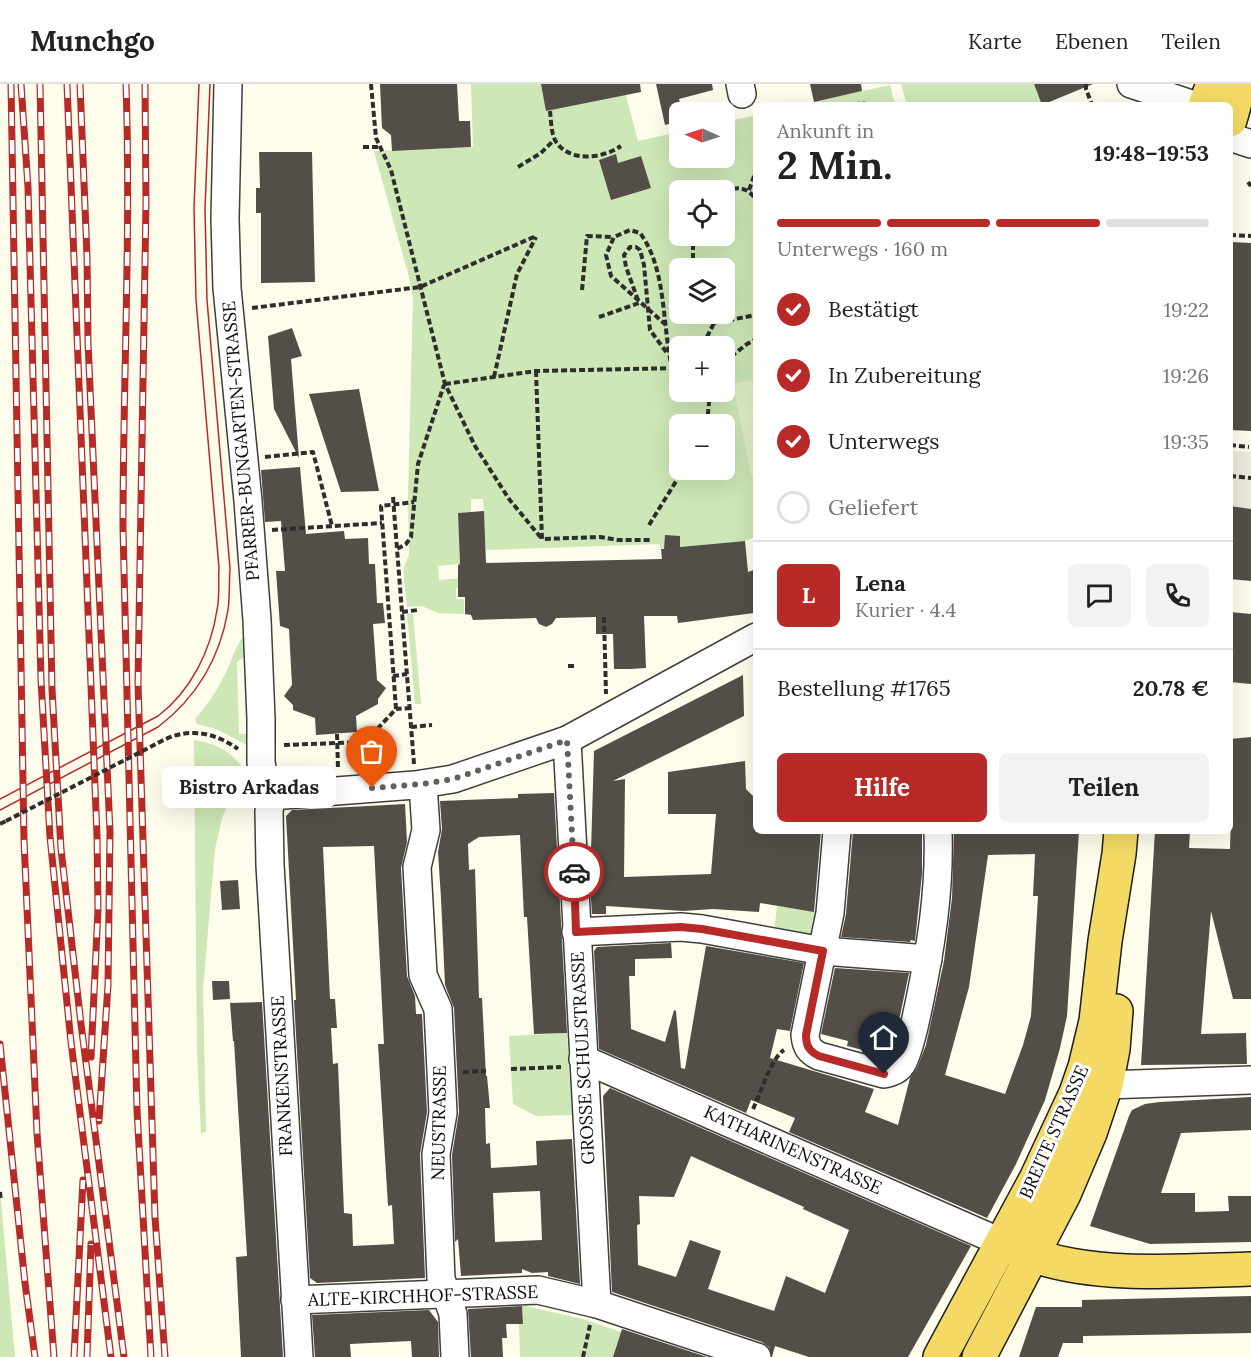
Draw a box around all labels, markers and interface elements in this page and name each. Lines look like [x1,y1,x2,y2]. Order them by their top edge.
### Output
text: Munchgo [30,23,155,59]
text: Karte [968,28,1022,55]
text: Ebenen [1055,28,1128,55]
text: Teilen [1161,28,1221,55]
north arrow [669,102,735,168]
map controls [669,102,735,480]
text: Ankunft in [777,118,874,143]
text: 19:48–19:53 [1094,139,1209,167]
text: 2 Min. [777,140,892,190]
button: locate [669,180,735,246]
text: Unterwegs · 160 m [777,236,948,261]
button: layers [669,258,735,324]
icon: check [777,293,810,326]
text: Bestätigt [828,295,919,323]
text: 19:22 [1164,297,1209,322]
street label: PFARRER-BUNGARTEN-STRASSE [217,300,264,582]
button: + [669,336,735,402]
icon: check [777,359,810,392]
text: In Zubereitung [828,361,981,389]
text: 19:26 [1163,363,1209,388]
button: − [669,414,735,480]
icon: check [777,425,810,458]
text: Unterwegs [828,427,939,455]
text: 19:35 [1163,429,1209,454]
text: Geliefert [828,493,918,521]
button: chat [1068,564,1131,627]
button: phone [1146,564,1209,627]
text: Lena [855,569,906,597]
text: L [802,581,815,609]
text: Kurier · 4.4 [855,597,956,622]
text: Bestellung #1765 [777,674,951,702]
text: 20.78 € [1133,674,1209,702]
pin [346,726,397,788]
icon: bag [355,735,388,768]
button: Hilfe [777,753,987,822]
button: Teilen [999,753,1209,822]
callout: Bistro Arkadas [162,767,336,809]
text: Bistro Arkadas [179,774,319,799]
courier [544,842,604,902]
icon: car [558,856,591,889]
street label: GROSSE SCHULSTRASSE [565,951,600,1165]
street label: FRANKENSTRASSE [266,995,297,1157]
pin [858,1012,909,1074]
icon: home [867,1021,900,1054]
street label: BREITE STRASSE [1014,1061,1093,1202]
street label: NEUSTRASSE [426,1065,451,1181]
street label: KATHARINENSTRASSE [700,1100,886,1199]
street label: ALTE-KIRCHHOF-STRASSE [306,1280,539,1311]

